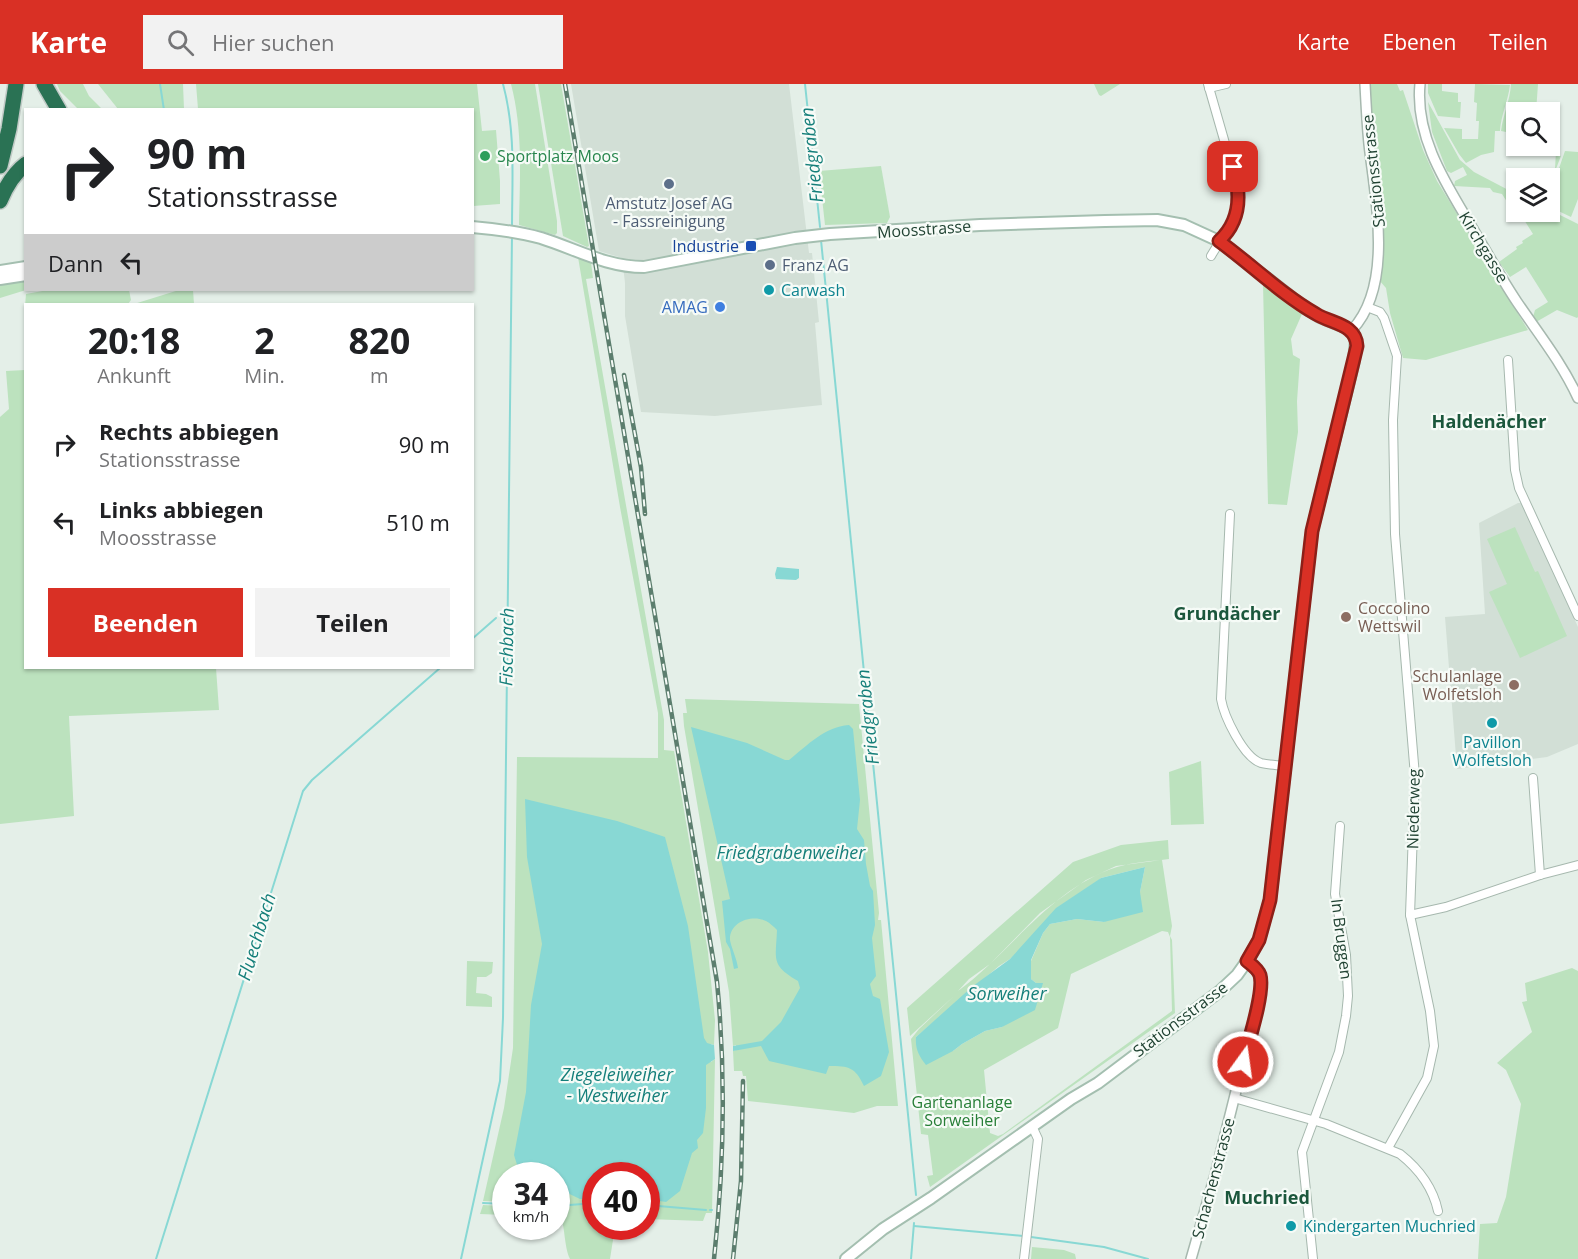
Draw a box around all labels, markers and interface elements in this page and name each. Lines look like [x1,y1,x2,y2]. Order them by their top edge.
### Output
search box [143,15,563,69]
text: Karte [30,23,107,61]
icon: search [164,26,197,59]
text: Hier suchen [212,27,335,57]
text: Karte [1297,28,1350,56]
text: Ebenen [1383,28,1456,56]
text: Teilen [1489,28,1548,56]
map controls [1506,102,1560,222]
button: search [1506,102,1560,156]
water label: Friedgraben [794,106,828,204]
street label: Stationsstrasse [1356,114,1390,228]
text: 90 m [147,124,247,181]
icon: right [48,132,126,210]
pin [1207,141,1258,192]
place label: Sportplatz Moos [497,145,619,167]
marker: Sportplatz Moos [478,149,492,163]
icon: arrive [1216,150,1249,183]
button: layers [1506,168,1560,222]
marker: Amstutz Josef AG - Fassreinigung [662,177,676,191]
text: Stationsstrasse [147,178,338,215]
place label: Amstutz Josef AG - Fassreinigung [605,192,733,232]
street label: Kirchgasse [1454,207,1514,287]
street label: Moosstrasse [876,215,972,243]
place label: Industrie [672,235,739,257]
marker: Industrie [744,239,758,253]
icon: left [115,246,148,279]
text: Dann [48,248,103,278]
place label: Franz AG [782,254,849,276]
marker: Franz AG [763,258,777,272]
place label: Carwash [781,279,845,301]
marker: Carwash [762,283,776,297]
place label: AMAG [662,296,708,318]
marker: AMAG [713,300,727,314]
text: 20:18 [88,316,180,365]
text: 2 [254,316,275,365]
text: 820 [348,316,410,365]
text: Ankunft [97,362,171,389]
text: Min. [244,362,285,389]
text: m [370,362,389,389]
district label: Haldenächer [1432,409,1546,433]
text: Rechts abbiegen [99,416,279,446]
icon: right [48,428,81,461]
text: 90 m [399,429,450,459]
text: Stationsstrasse [99,446,240,473]
text: Links abbiegen [99,494,264,524]
icon: left [48,506,81,539]
text: 510 m [386,507,450,537]
text: Moosstrasse [99,524,217,551]
button: Beenden [48,588,243,657]
button: Teilen [255,588,450,657]
place label: Coccolino Wettswil [1358,597,1430,637]
district label: Grundächer [1173,601,1281,625]
water label: Fischbach [493,608,519,686]
marker: Coccolino Wettswil [1339,610,1353,624]
place label: Schulanlage Wolfetsloh [1413,665,1502,705]
water label: Friedgraben [850,668,884,766]
marker: Schulanlage Wolfetsloh [1507,678,1521,692]
marker: Pavillon Wolfetsloh [1485,716,1499,730]
place label: Pavillon Wolfetsloh [1452,731,1532,771]
street label: Niederweg [1401,768,1425,849]
water label: Friedgrabenweiher [717,840,866,864]
water label: Fluechbach [231,890,281,983]
street label: In Bruggen [1326,897,1358,981]
street label: Stationsstrasse [1128,976,1232,1062]
water label: Sorweiher [967,981,1047,1005]
position arrow [1211,1030,1275,1094]
water label: Ziegeleiweiher - Westweiher [560,1062,674,1107]
park label: Gartenanlage Sorweiher [912,1091,1012,1131]
street label: Schachenstrasse [1186,1115,1240,1241]
speed limit sign: 40 [582,1162,660,1240]
text: 34 [514,1173,548,1214]
district label: Muchried [1224,1185,1310,1209]
text: km/h [513,1206,549,1226]
place label: Kindergarten Muchried [1303,1215,1476,1237]
marker: Kindergarten Muchried [1284,1219,1298,1233]

